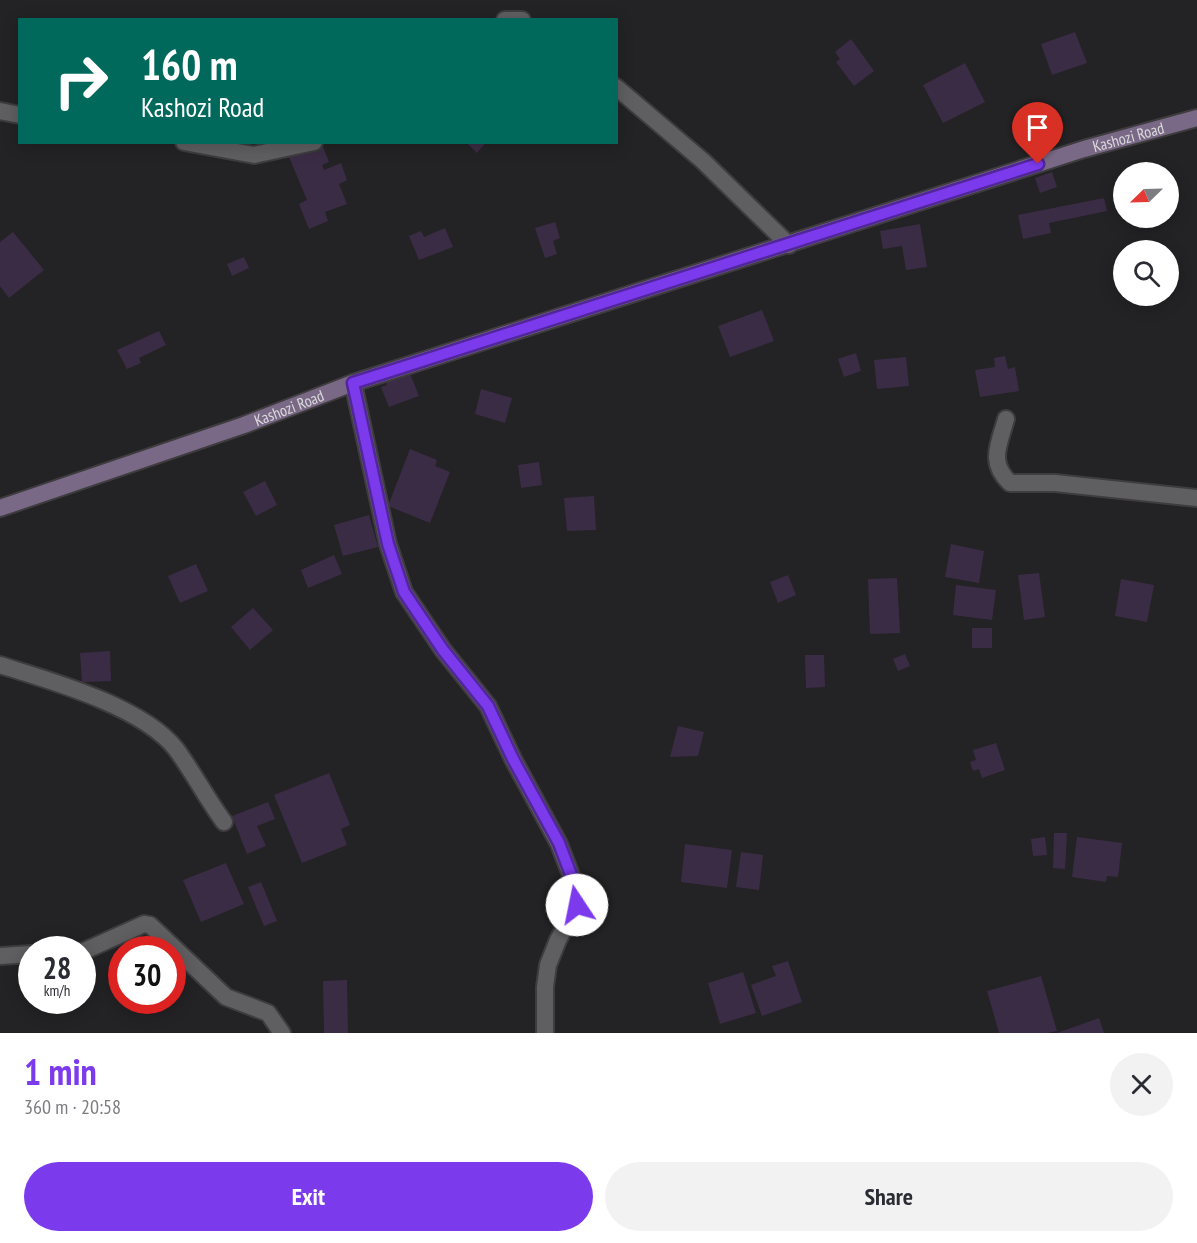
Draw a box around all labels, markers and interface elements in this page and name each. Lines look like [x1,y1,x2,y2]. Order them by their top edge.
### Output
text: 160 m [141,37,238,92]
icon: right [42,42,120,120]
text: Kashozi Road [141,90,264,124]
pin [1012,102,1063,164]
icon: arrive [1021,111,1054,144]
street label: Kashozi Road [1090,118,1166,156]
north arrow [1113,162,1179,228]
map controls [1113,162,1179,306]
button: search [1113,240,1179,306]
street label: Kashozi Road [251,385,327,430]
position arrow [545,873,609,937]
speed limit sign: 30 [108,936,186,1014]
text: 28 [43,948,71,987]
text: km/h [44,981,70,1000]
text: 1 min [24,1048,97,1095]
button: close [1110,1053,1173,1116]
text: 360 m · 20:58 [24,1094,121,1120]
button: Exit [24,1162,593,1231]
button: Share [605,1162,1173,1231]

